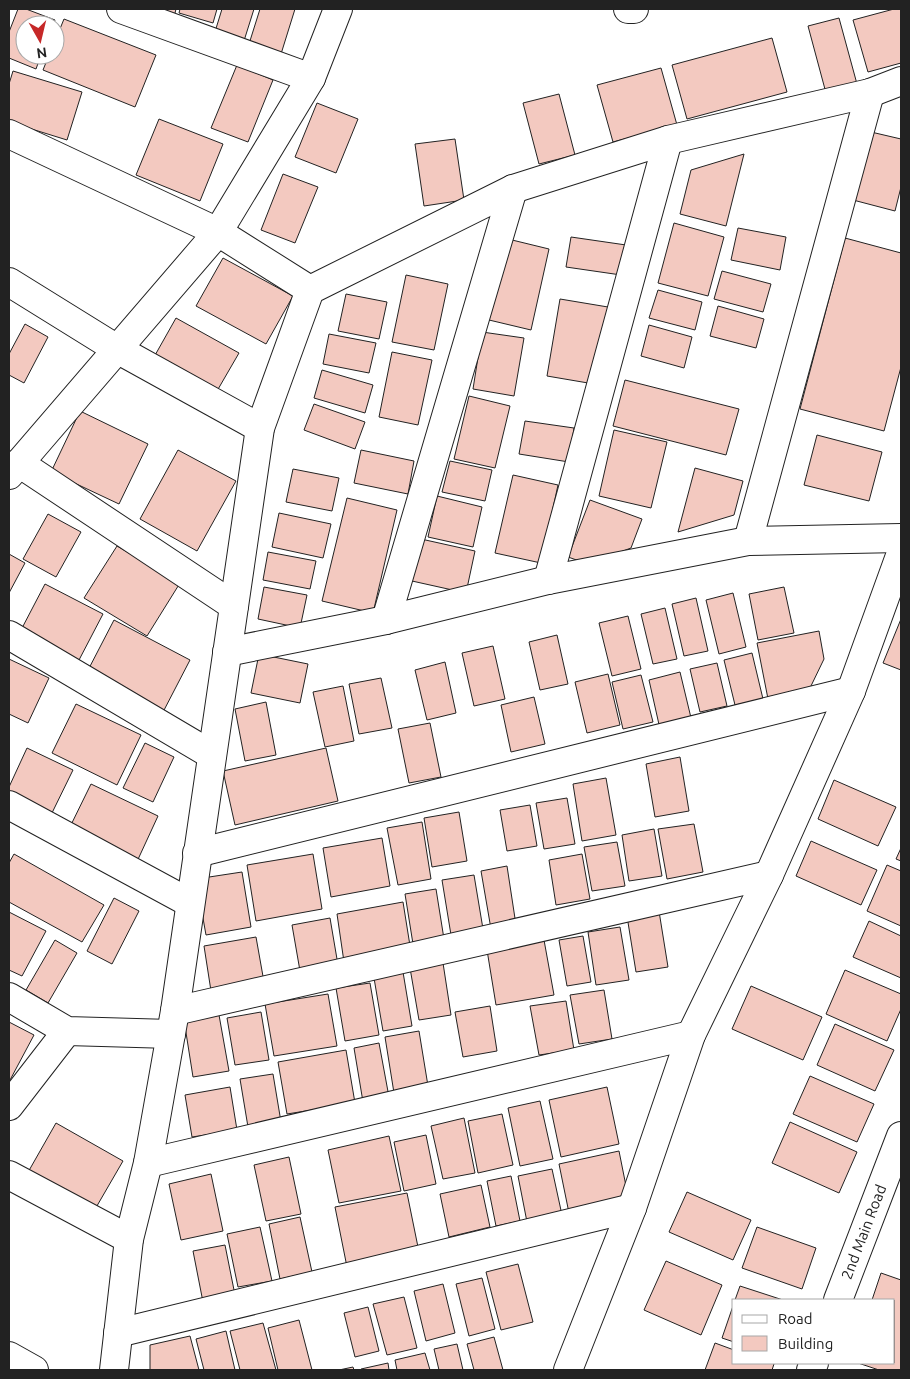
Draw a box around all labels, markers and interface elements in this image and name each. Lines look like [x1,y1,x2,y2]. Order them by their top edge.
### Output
north arrow [15,15,65,65]
text: N [36,44,48,62]
street label: 2nd Main Road [838,1182,889,1282]
legend [732,1299,895,1364]
text: Road [778,1310,813,1327]
text: Building [778,1335,833,1352]

